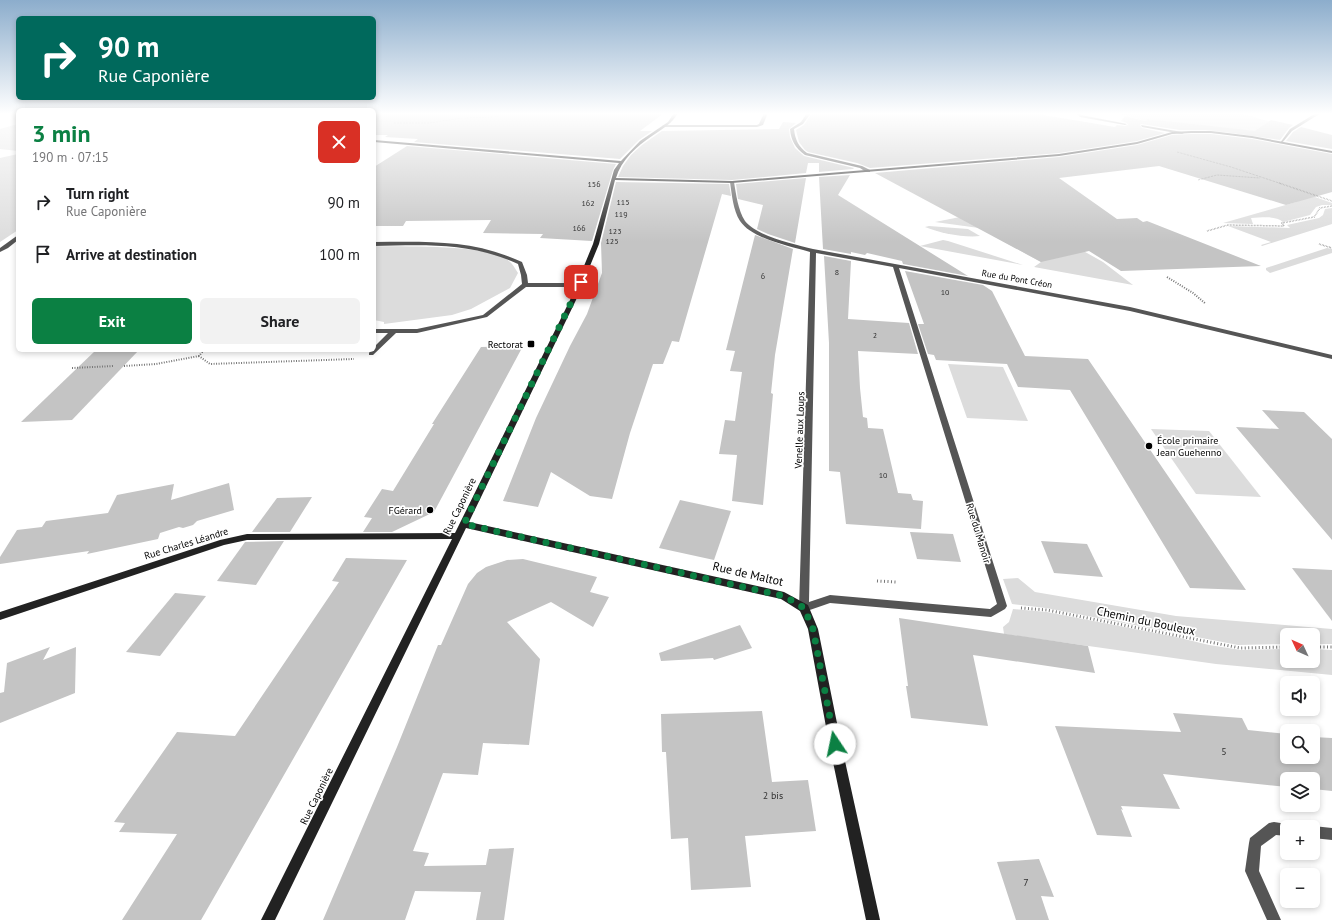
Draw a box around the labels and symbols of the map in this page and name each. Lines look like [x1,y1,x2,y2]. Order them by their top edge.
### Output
house number: 156 [587,179,601,189]
house number: 115 [616,197,630,207]
house number: 162 [581,198,595,208]
house number: 119 [614,209,628,219]
house number: 166 [572,223,586,233]
house number: 123 [608,226,622,236]
house number: 125 [605,236,619,246]
pin [564,265,598,299]
house number: 8 [835,267,839,277]
street label: Rue du Pont Créon [981,267,1053,290]
house number: 6 [761,271,765,281]
house number: 10 [941,287,950,297]
house number: 2 [873,330,877,340]
place label: Rectorat [488,338,524,351]
marker: Rectorat [526,339,536,349]
street label: Venelle aux Loups [792,391,807,470]
place label: École primaire Jean Guehenno [1156,434,1222,459]
marker: École primaire Jean Guehenno [1144,441,1154,451]
house number: 10 [879,470,888,480]
street label: Rue Caponière [440,476,479,537]
street label: Rue du Manoir [963,501,994,565]
place label: FGérard [388,504,422,517]
marker: FGérard [425,505,435,515]
street label: Rue Charles Léandre [142,524,230,562]
street label: Rue de Maltot [711,558,785,589]
street label: Chemin du Bouleux [1095,603,1197,638]
north arrow [1280,628,1320,668]
position arrow [814,723,856,765]
house number: 5 [1221,745,1227,758]
street label: Rue Caponière [297,766,336,827]
house number: 2 bis [763,789,783,802]
house number: 7 [1023,876,1029,889]

